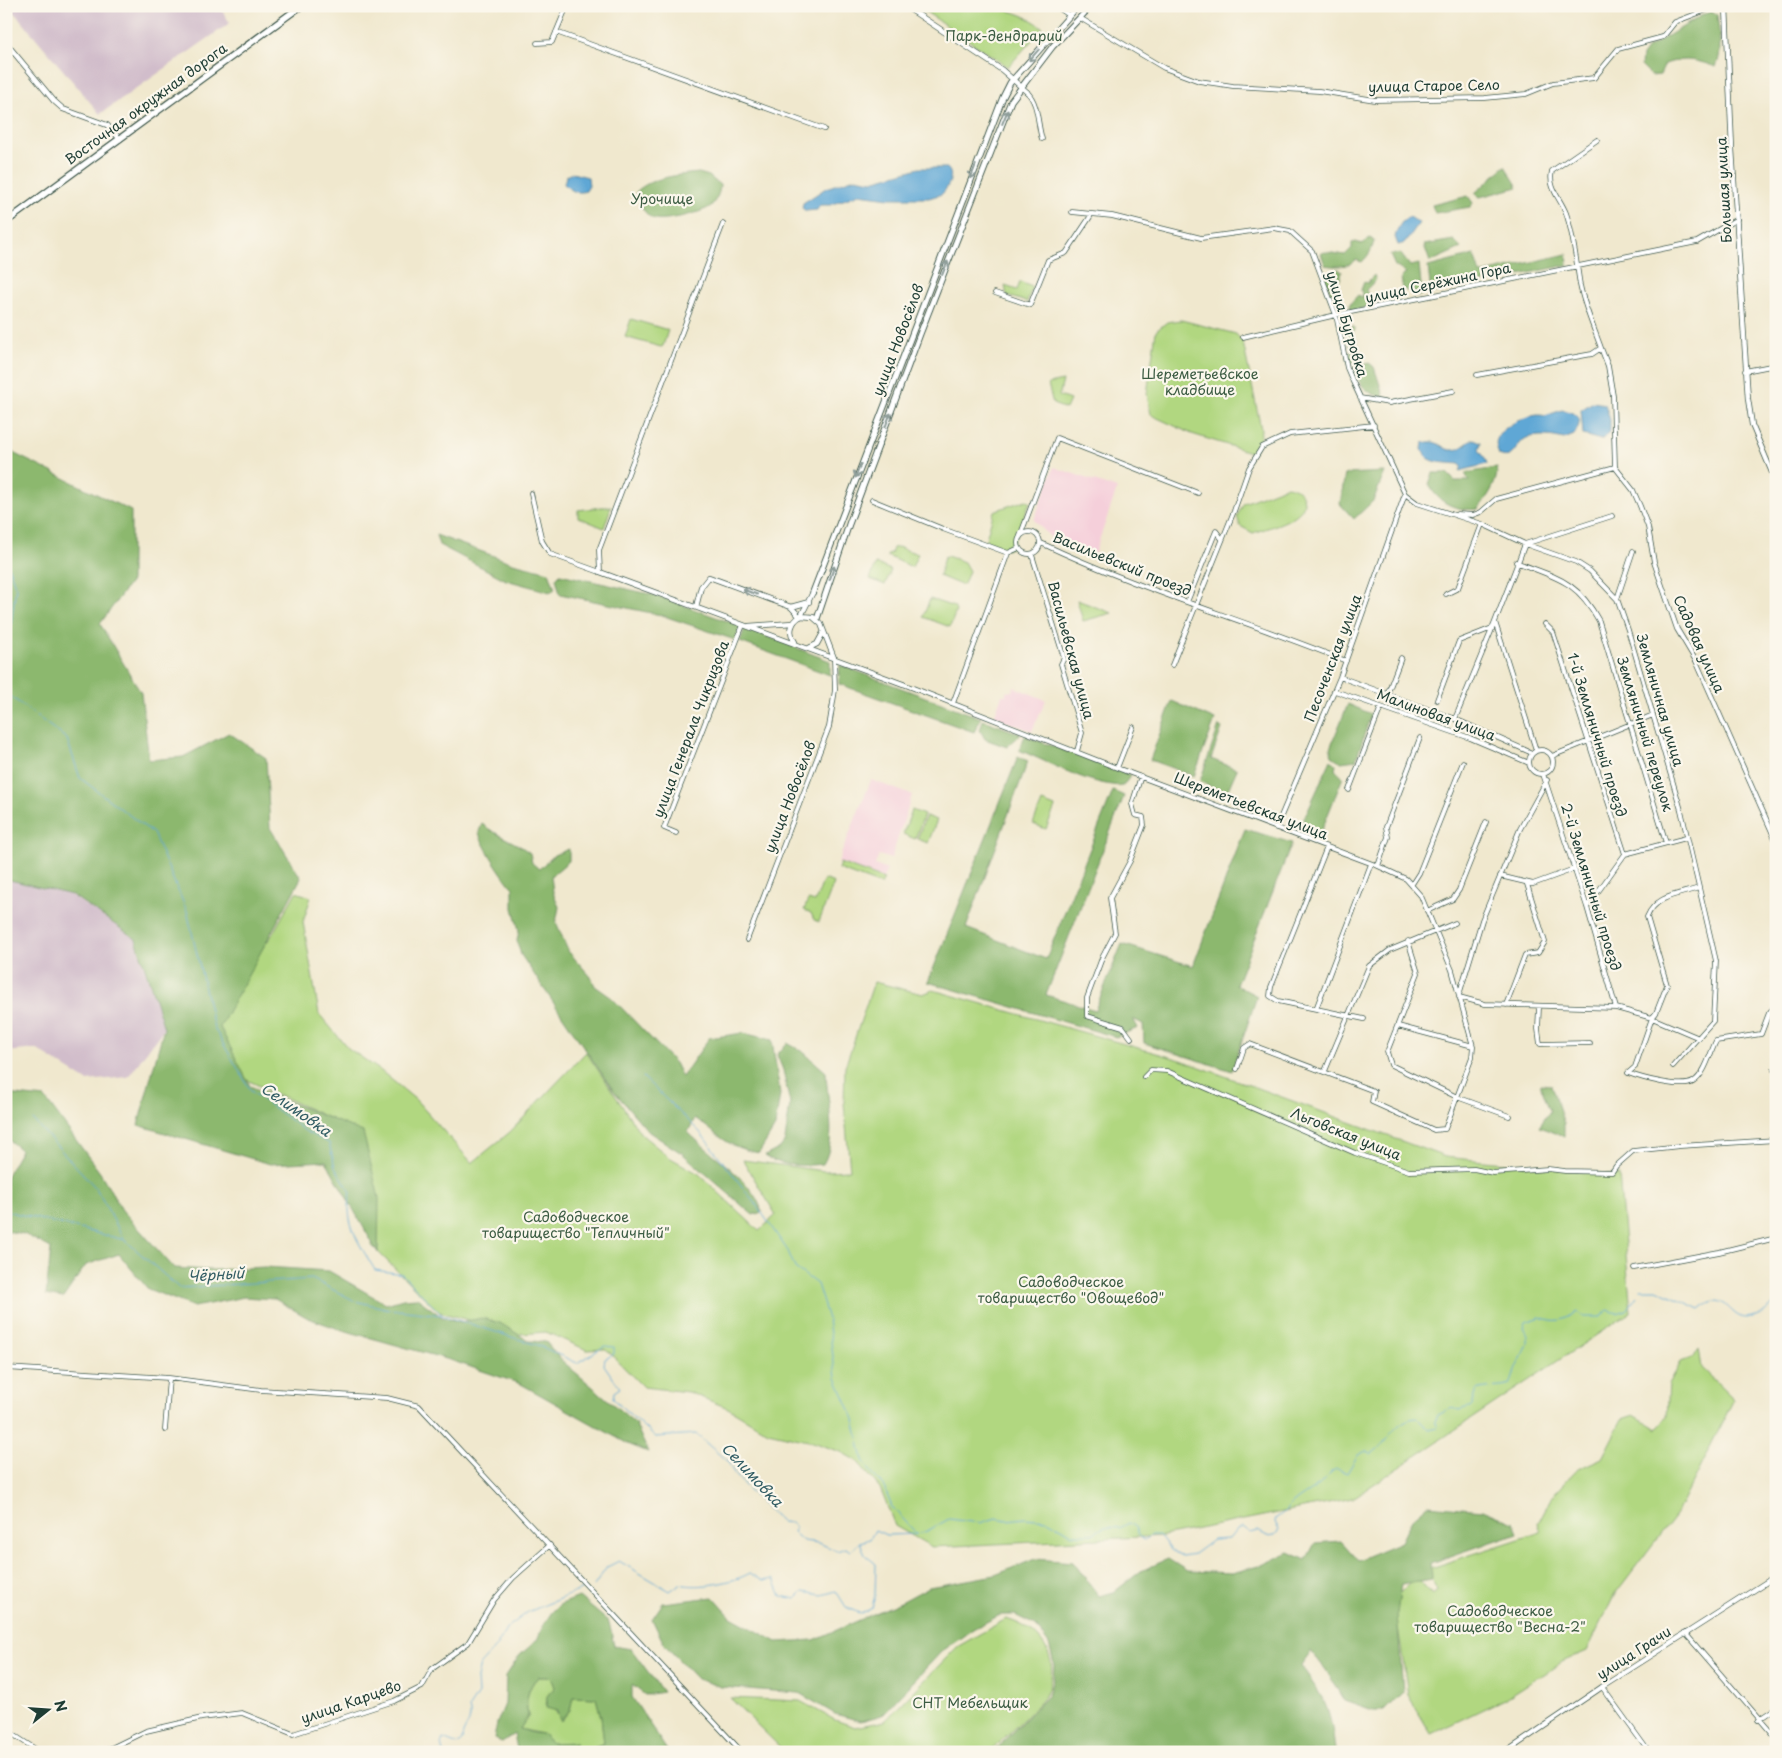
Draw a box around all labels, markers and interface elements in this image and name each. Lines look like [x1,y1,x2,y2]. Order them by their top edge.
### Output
park label: Парк-дендрарий [945,25,1063,46]
street label: Восточная окружная дорога [60,37,231,170]
one-way arrow [1028,49,1040,62]
street label: улица Старое Село [1368,74,1500,97]
one-way arrow [1001,110,1010,125]
street label: Большая улица [1710,136,1737,244]
one-way arrow [968,164,977,179]
park label: Урочище [631,188,693,209]
street label: улица Серёжина Гора [1363,257,1513,308]
one-way arrow [941,261,950,276]
street label: улица Бугровка [1321,268,1374,380]
street label: улица Новосёлов [867,281,929,399]
park label: Шереметьевское кладбище [1141,363,1259,400]
one-way arrow [884,413,893,428]
one-way arrow [853,463,863,478]
street label: Васильевский проезд [1050,526,1195,601]
one-way arrow [828,565,837,581]
street label: Васильевская улица [1043,579,1100,721]
one-way arrow [743,587,758,596]
street label: Песоченская улица [1299,591,1367,725]
street label: Садовая улица [1668,591,1731,696]
street label: Земляничная улица [1631,631,1690,769]
street label: улица Генерала Чикризова [647,637,734,821]
street label: 1-й Земляничный проезд [1562,650,1632,820]
street label: Земляничный переулок [1612,654,1679,815]
street label: Малиновая улица [1374,683,1499,746]
street label: улица Новосёлов [759,738,821,856]
street label: Шереметьевская улица [1171,766,1331,845]
street label: 2-й Земляничный проезд [1556,800,1627,973]
water label: Селимовка [257,1076,337,1142]
street label: Льговская улица [1288,1102,1405,1165]
park label: Садоводческое товарищество "Тепличный" [482,1206,670,1243]
water label: Чёрный [187,1260,247,1287]
park label: Садоводческое товарищество "Овощевод" [978,1271,1164,1308]
water label: Селимовка [717,1436,790,1512]
park label: Садоводческое товарищество "Весна-2" [1414,1600,1586,1637]
street label: улица Грачи [1592,1621,1675,1685]
street label: улица Карцево [298,1674,404,1729]
north arrow [22,1686,72,1736]
park label: СНТ Мебельщик [912,1692,1028,1713]
text: N [49,1698,73,1714]

